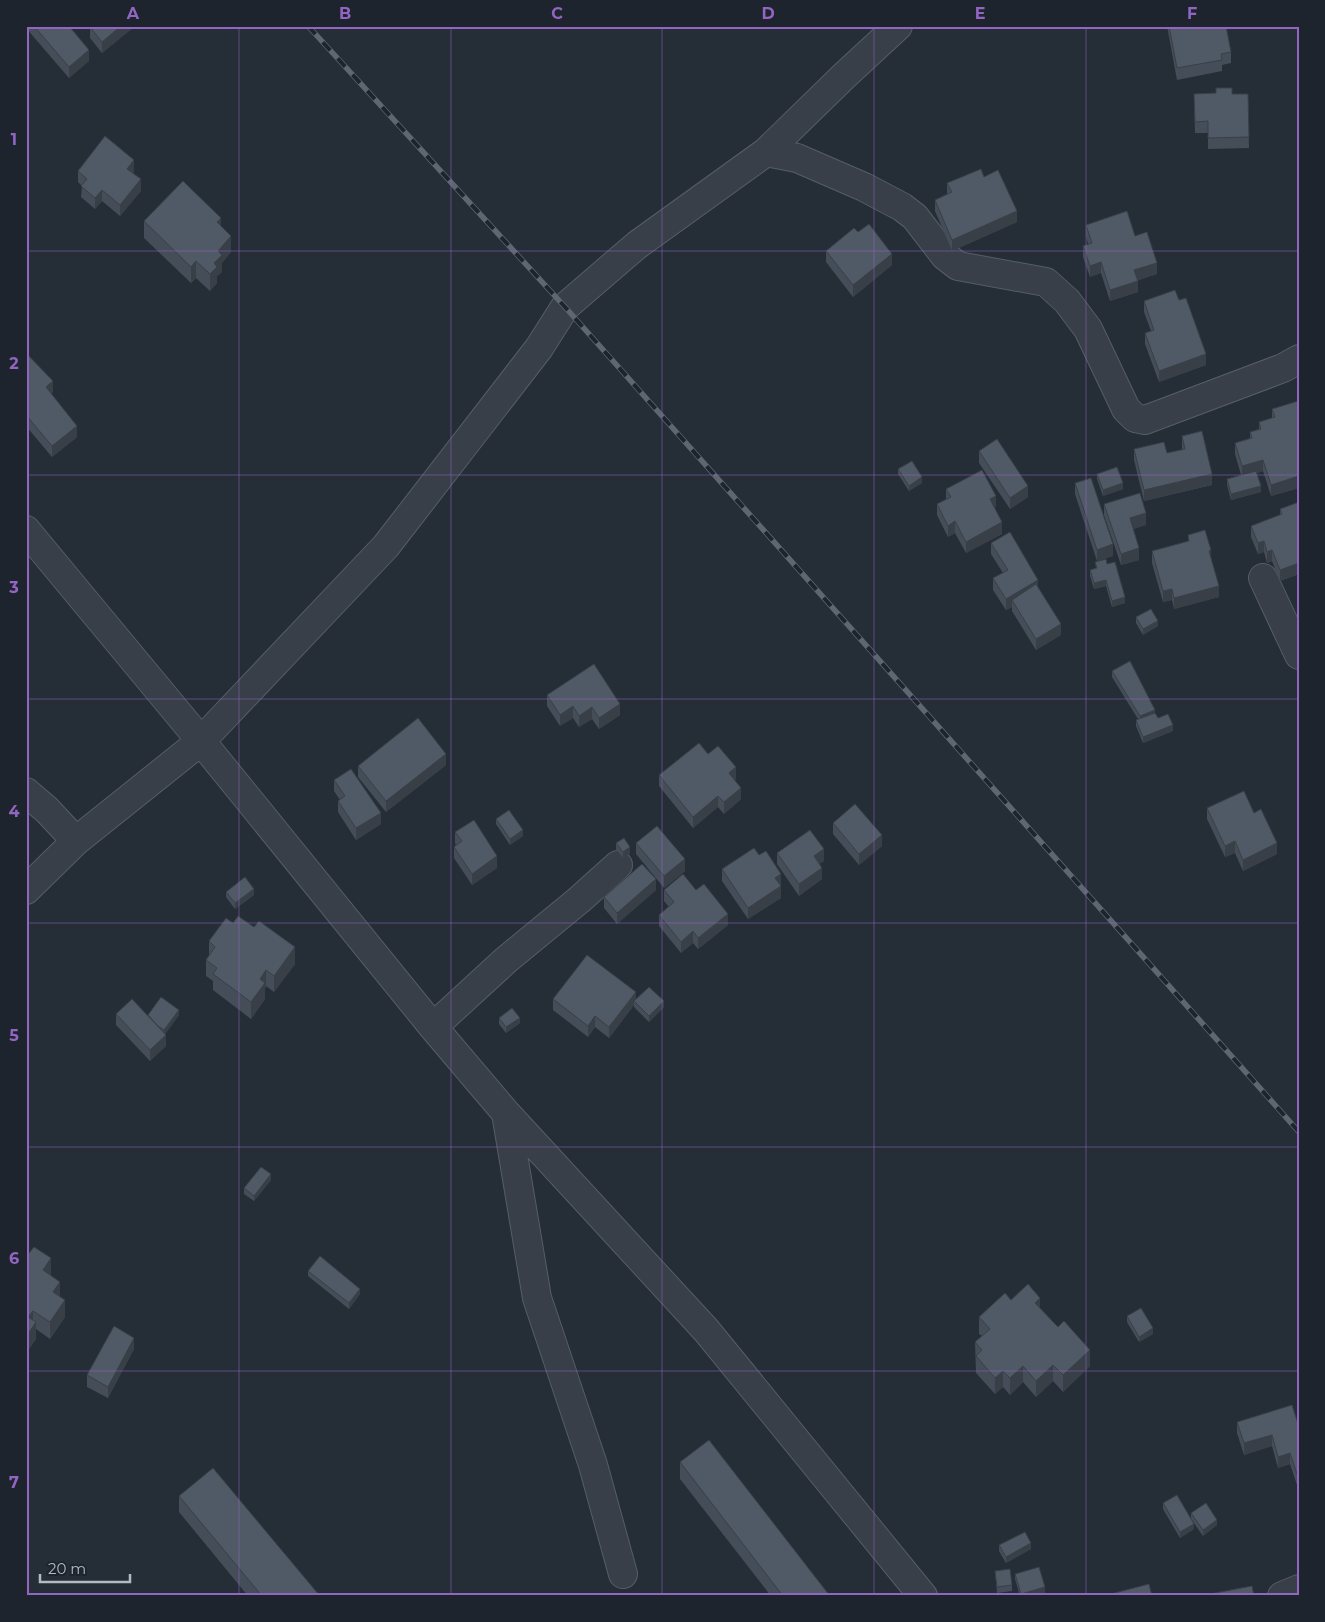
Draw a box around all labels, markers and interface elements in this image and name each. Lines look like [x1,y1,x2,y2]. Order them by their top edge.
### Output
text: A [126,4,140,23]
text: B [339,4,351,23]
text: C [551,4,563,23]
text: D [761,4,775,23]
text: E [975,4,985,23]
text: F [1187,4,1197,23]
text: 1 [11,130,17,149]
text: 2 [9,354,19,373]
text: 3 [8,578,19,597]
text: 4 [8,802,20,821]
text: 5 [9,1026,19,1045]
text: 6 [9,1249,19,1268]
text: 7 [9,1473,19,1492]
scale bar [40,1552,130,1584]
text: 20 m [48,1559,86,1578]

